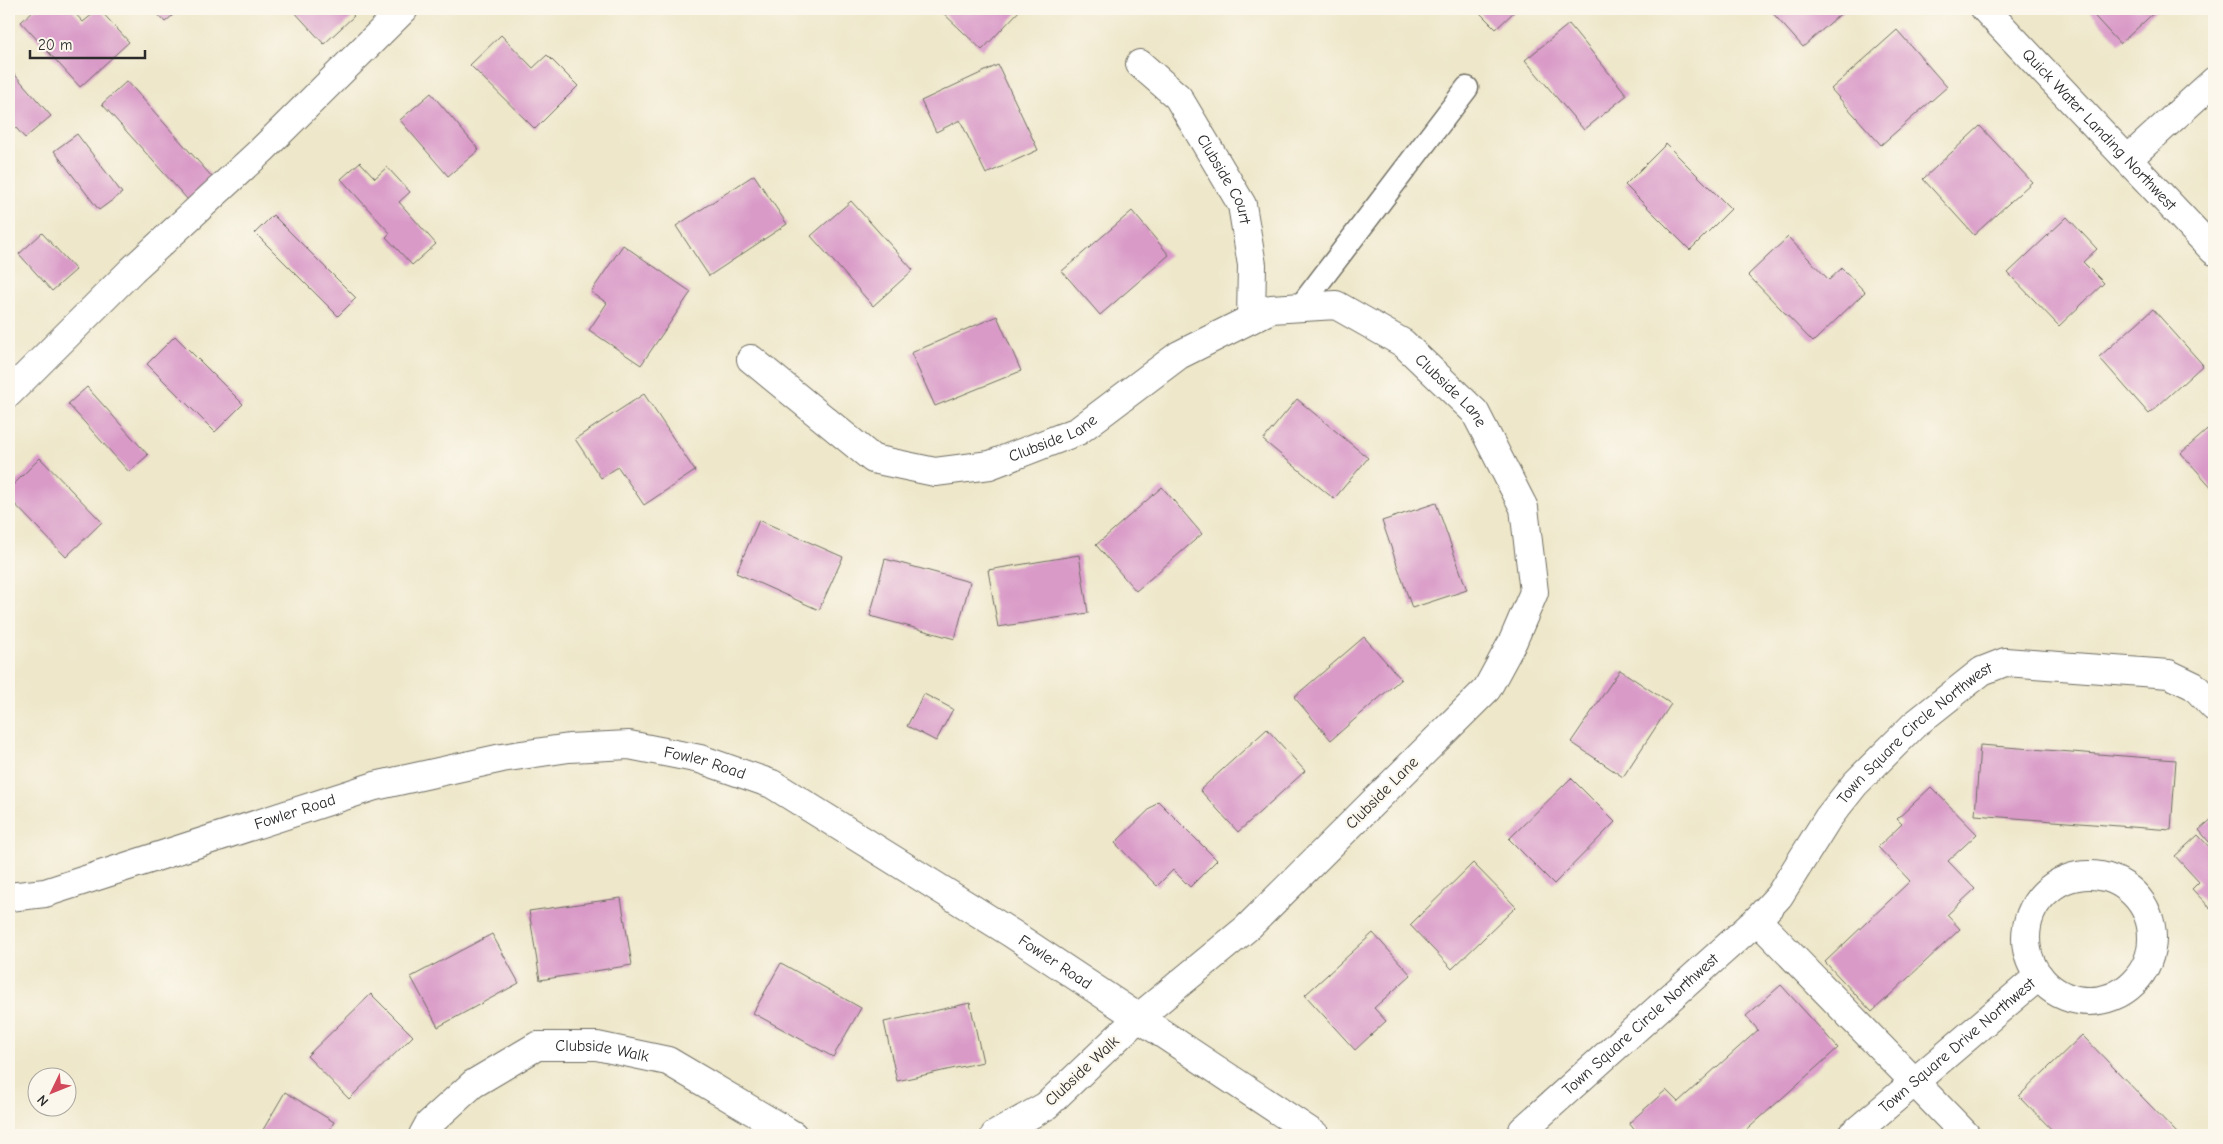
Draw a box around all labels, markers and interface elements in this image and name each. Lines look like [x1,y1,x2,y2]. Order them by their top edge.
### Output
scale bar [30,28,145,60]
text: 20 m [38,36,72,54]
street label: Quick Water Landing Northwest [2018,45,2180,214]
street label: Clubside Court [1193,131,1254,226]
street label: Clubside Lane [1411,350,1490,430]
street label: Clubside Lane [1006,411,1101,466]
street label: Town Square Circle Northwest [1834,659,1995,808]
street label: Fowler Road [663,743,748,783]
street label: Clubside Lane [1342,753,1422,833]
street label: Fowler Road [252,790,338,833]
street label: Fowler Road [1015,931,1095,993]
street label: Town Square Circle Northwest [1559,950,1722,1099]
street label: Town Square Drive Northwest [1876,974,2039,1117]
street label: Clubside Walk [1041,1032,1123,1110]
street label: Clubside Walk [555,1037,651,1066]
north arrow [28,1066,78,1116]
text: N [34,1091,52,1110]

